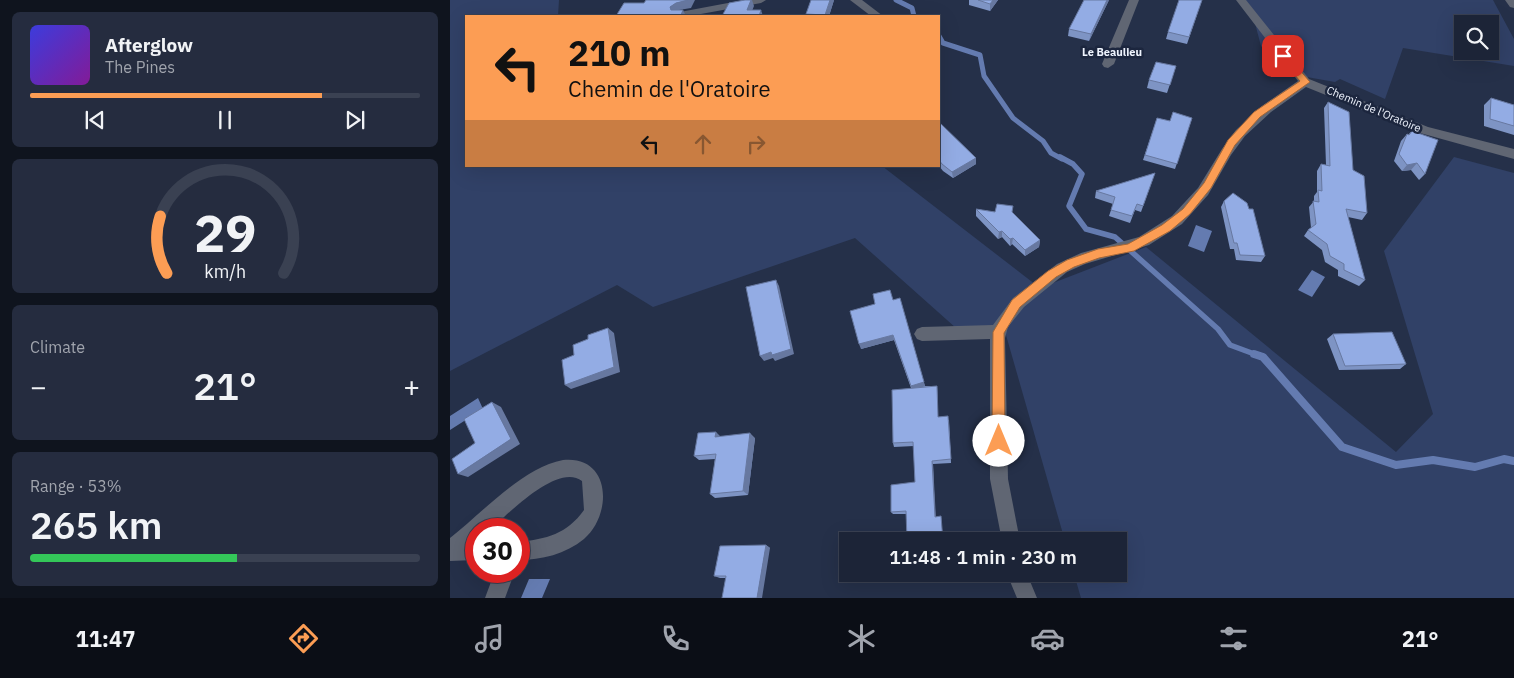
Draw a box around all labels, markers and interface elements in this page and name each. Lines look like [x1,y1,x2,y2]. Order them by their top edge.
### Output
map controls [1454,15,1499,60]
button: search [1454,15,1499,60]
text: 210 m [568,30,671,76]
text: Afterglow [105,33,193,57]
icon: left [485,35,550,100]
pin [1262,35,1304,77]
icon: arrive [1269,42,1297,70]
district label: Le Beaulieu [1082,45,1142,59]
text: The Pines [105,57,175,77]
text: Chemin de l'Oratoire [568,74,771,103]
street label: Chemin de l'Oratoire [1325,83,1423,135]
icon: previous [81,106,109,134]
icon: pause [211,106,239,134]
icon: next [341,106,369,134]
icon: left [636,130,664,158]
icon: ahead [689,130,717,158]
icon: right [742,130,770,158]
text: 29 [194,199,256,266]
text: km/h [204,260,246,283]
text: Climate [30,337,85,357]
text: 21° [193,361,257,410]
text: − [30,368,47,405]
text: + [403,368,420,405]
position arrow [972,414,1024,466]
text: Range · 53% [30,476,122,496]
text: 265 km [30,500,162,549]
speed limit sign: 30 [465,518,530,583]
text: 11:48 · 1 min · 230 m [889,545,1077,569]
icon: directions [286,621,321,656]
icon: music [472,621,507,656]
icon: phone [658,621,693,656]
icon: climate [844,621,879,656]
icon: car [1030,621,1065,656]
icon: filters [1216,621,1251,656]
text: 11:47 [75,624,136,653]
text: 21° [1402,624,1438,653]

